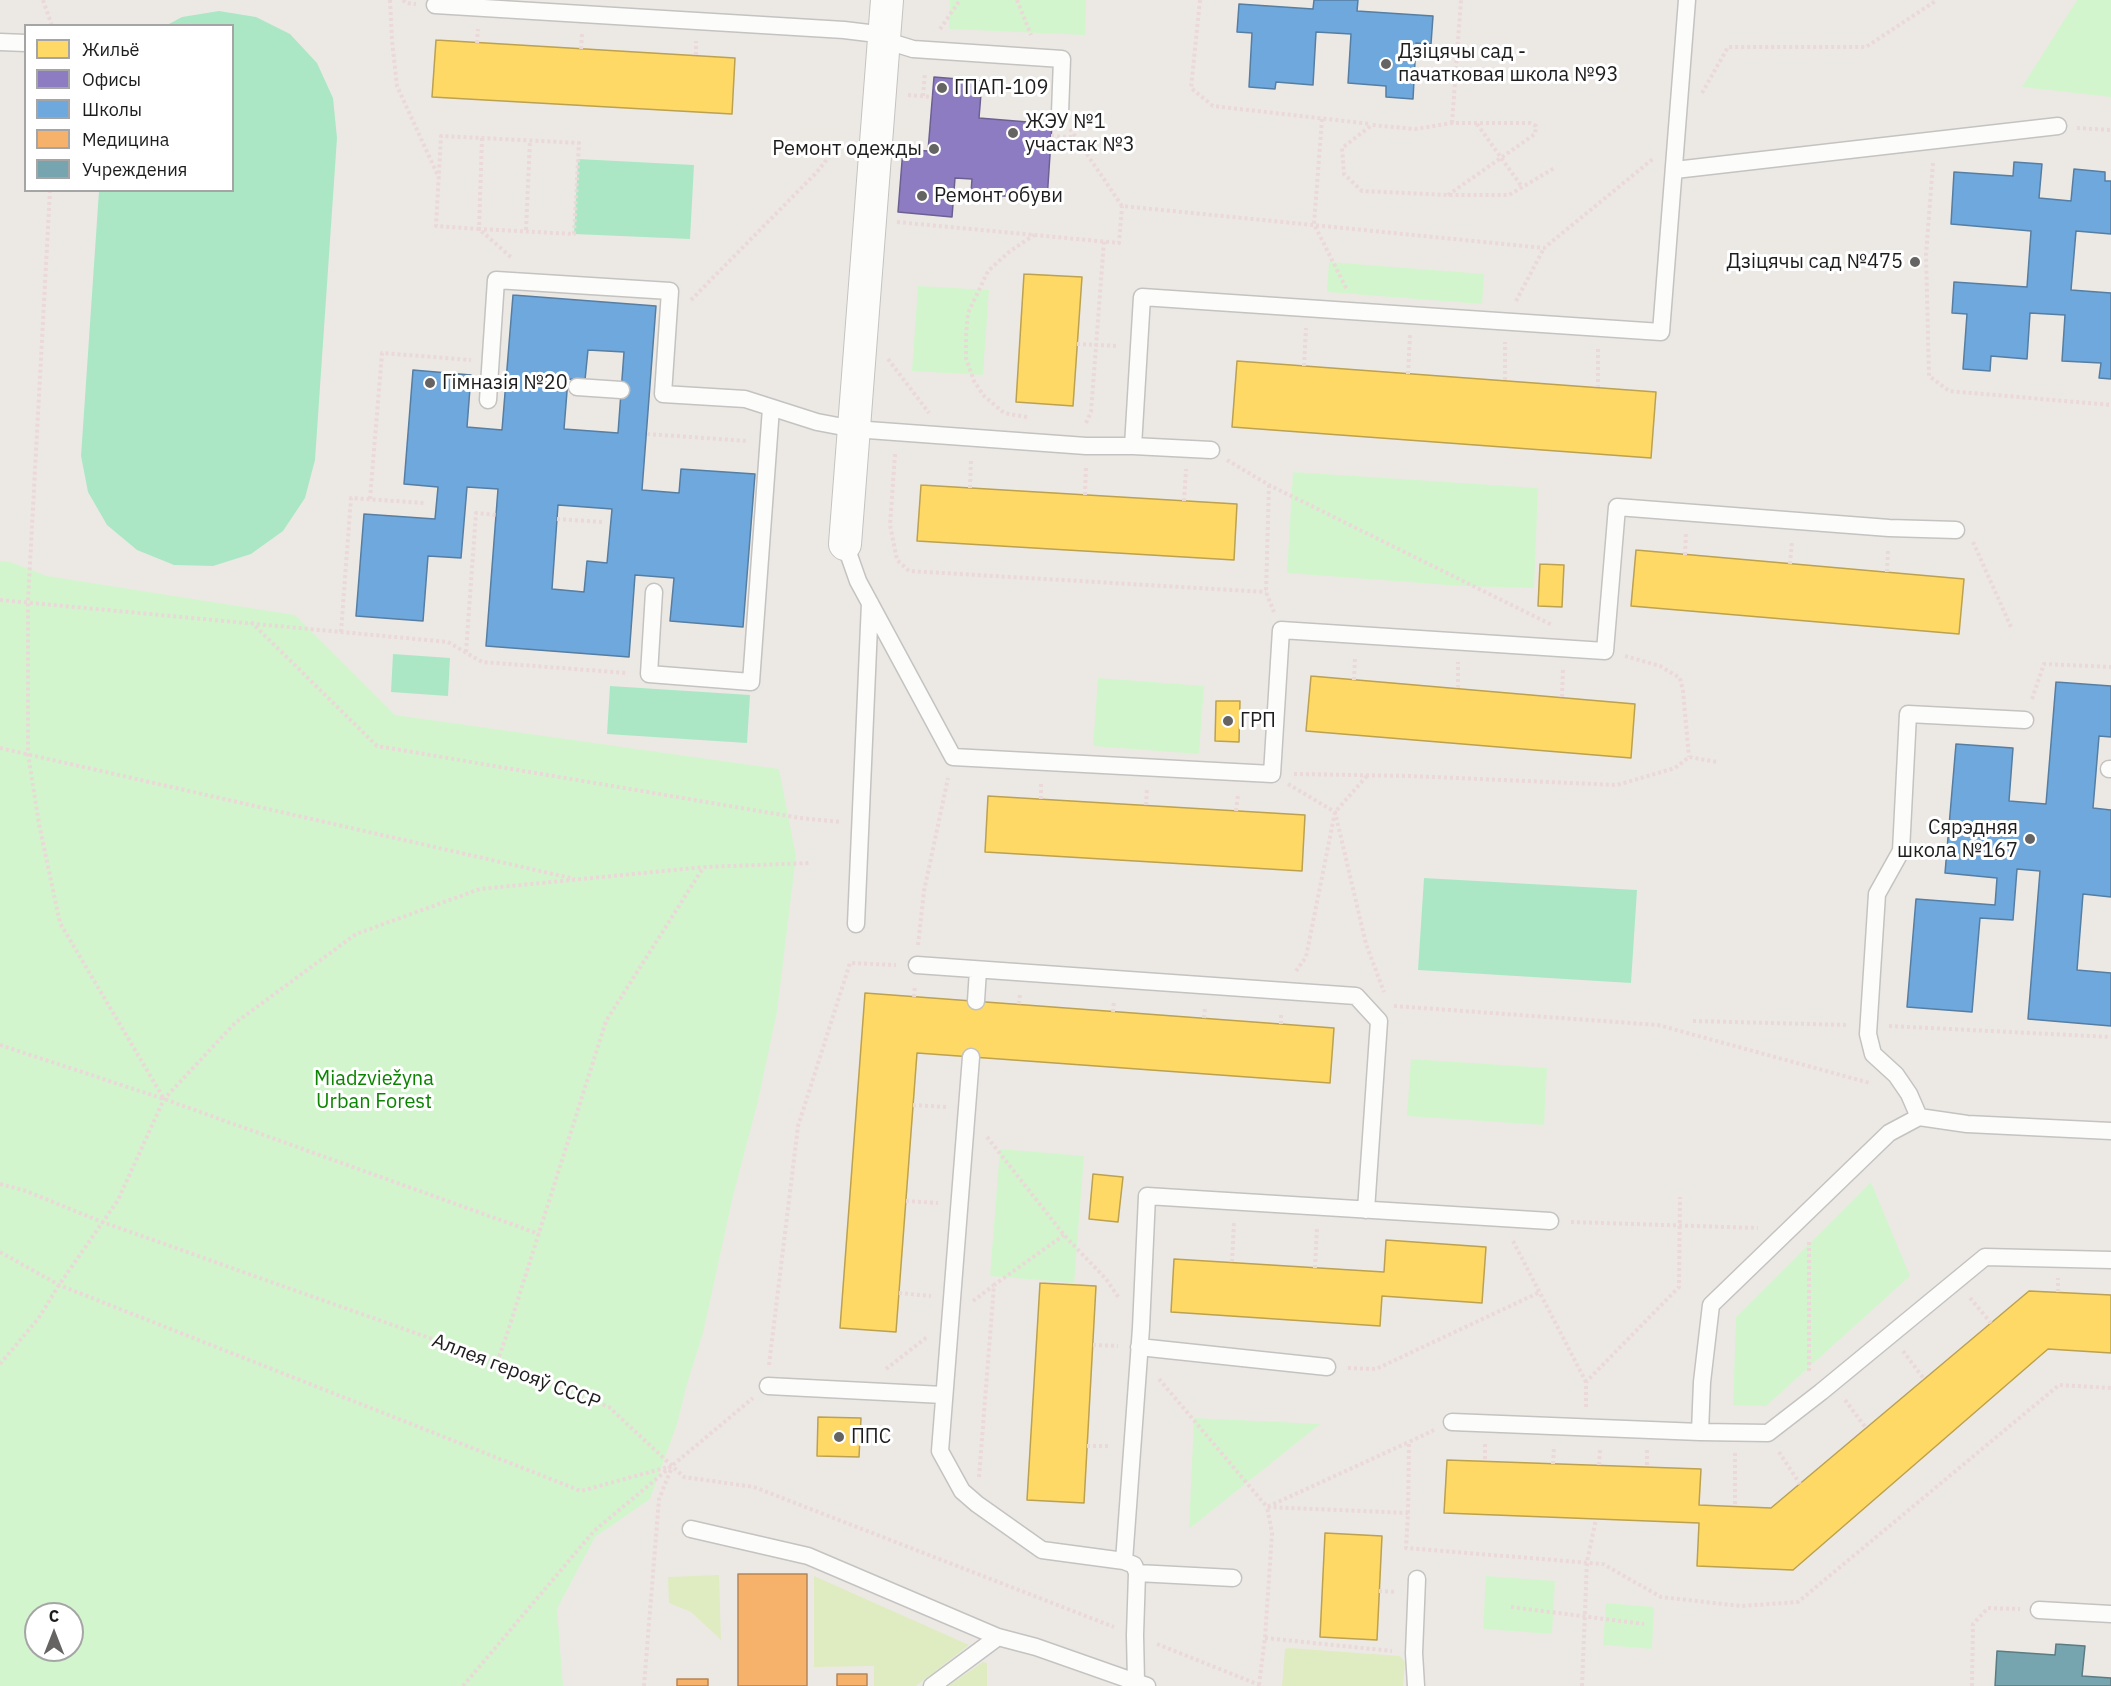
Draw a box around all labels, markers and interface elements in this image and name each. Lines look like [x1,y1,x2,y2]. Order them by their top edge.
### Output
legend [24,24,234,192]
text: Жильё [82,38,139,61]
place label: Дзіцячы сад - пачатковая школа №93 [1398,40,1618,87]
marker: Дзіцячы сад - пачатковая школа №93 [1379,57,1393,71]
text: Офисы [82,68,141,91]
place label: ГПАП-109 [954,76,1048,100]
marker: ГПАП-109 [935,81,949,95]
text: Школы [82,98,142,121]
place label: ЖЭУ №1 участак №3 [1025,110,1135,157]
marker: ЖЭУ №1 участак №3 [1006,126,1020,140]
text: Медицина [82,128,169,151]
place label: Ремонт одежды [772,137,922,161]
marker: Ремонт одежды [927,142,941,156]
text: Учреждения [82,158,187,181]
place label: Ремонт обуви [934,184,1063,208]
marker: Ремонт обуви [915,189,929,203]
place label: Дзіцячы сад №475 [1726,250,1903,274]
marker: Дзіцячы сад №475 [1908,255,1922,269]
place label: Гімназія №20 [442,371,568,395]
marker: Гімназія №20 [423,376,437,390]
place label: ГРП [1240,709,1276,733]
marker: ГРП [1221,714,1235,728]
place label: Сярэдняя школа №167 [1897,816,2018,863]
marker: Сярэдняя школа №167 [2023,832,2037,846]
park label: Miadzviežyna Urban Forest [314,1067,434,1114]
street label: Аллея герояў СССР [428,1329,604,1415]
place label: ППС [851,1425,891,1449]
marker: ППС [832,1430,846,1444]
north arrow [24,1602,84,1662]
text: С [49,1606,59,1626]

